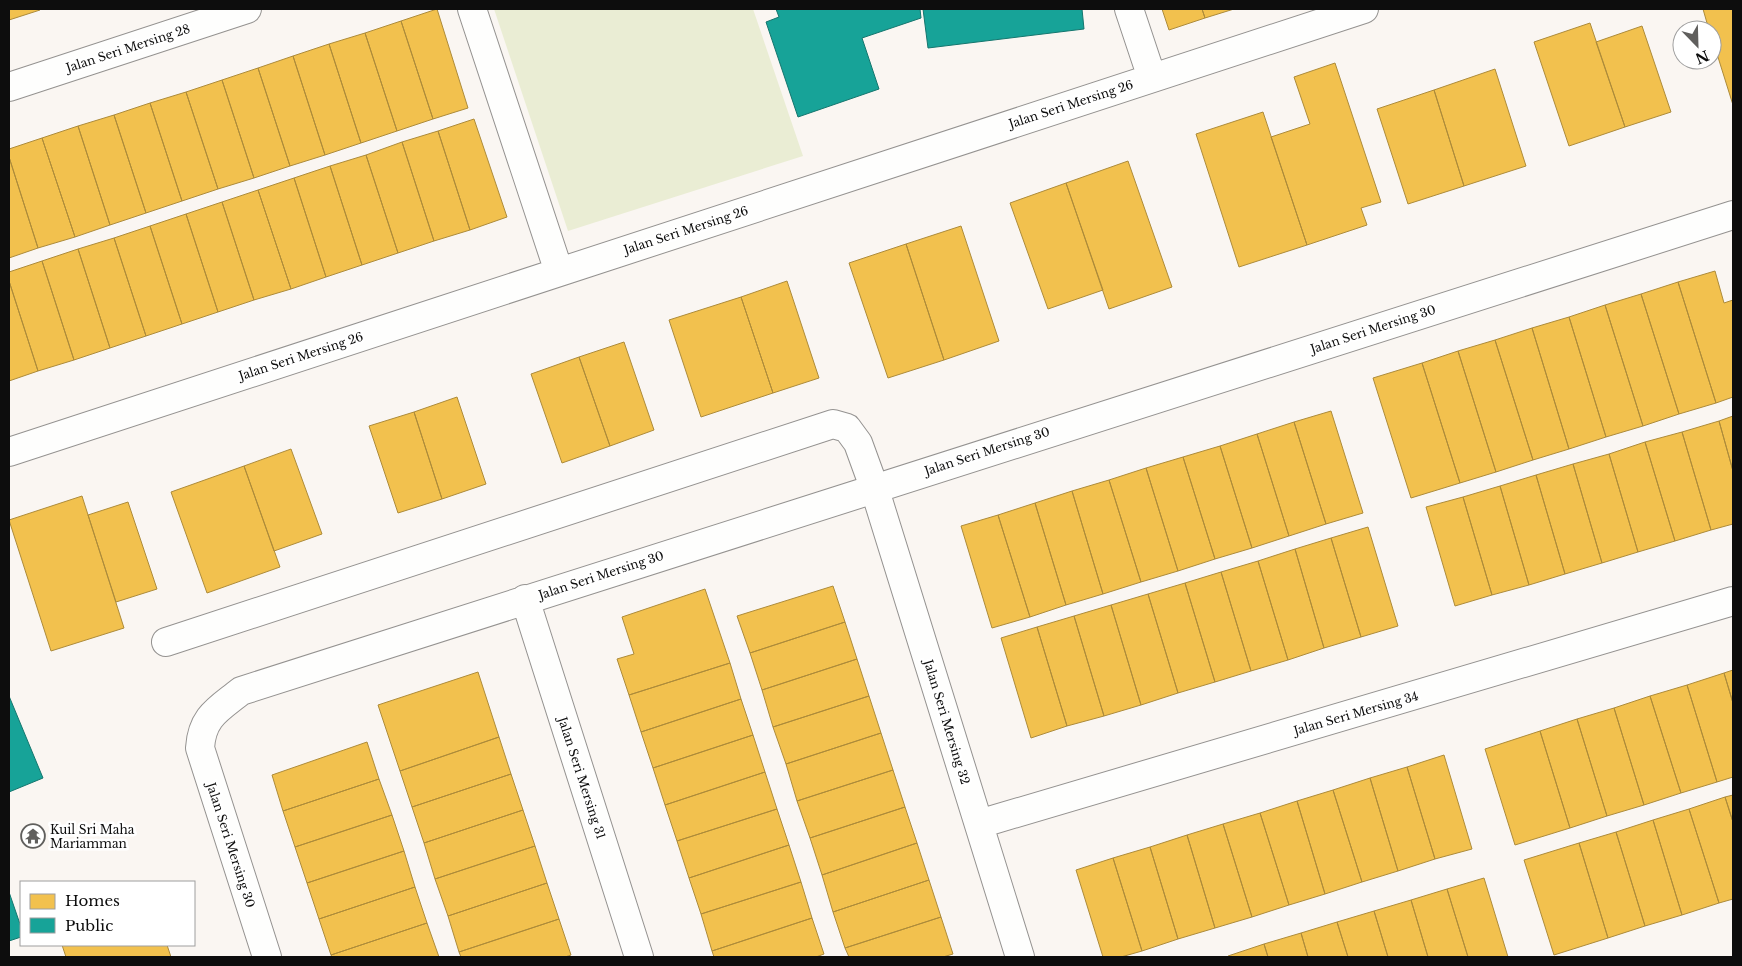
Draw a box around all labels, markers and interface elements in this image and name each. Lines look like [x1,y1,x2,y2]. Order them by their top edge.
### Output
north arrow [1672,20,1722,70]
street label: Jalan Seri Mersing 28 [62,21,192,76]
text: N [1693,46,1712,68]
street label: Jalan Seri Mersing 26 [1005,77,1135,132]
street label: Jalan Seri Mersing 26 [620,203,750,258]
street label: Jalan Seri Mersing 30 [1307,302,1438,357]
street label: Jalan Seri Mersing 26 [235,329,365,384]
street label: Jalan Seri Mersing 30 [921,424,1052,479]
street label: Jalan Seri Mersing 30 [535,548,666,603]
street label: Jalan Seri Mersing 32 [920,656,973,786]
street label: Jalan Seri Mersing 34 [1290,688,1420,739]
street label: Jalan Seri Mersing 31 [555,713,609,841]
street label: Jalan Seri Mersing 30 [203,779,258,910]
place label: Kuil Sri Maha Mariamman [50,822,135,851]
temple icon: Kuil Sri Maha Mariamman [20,823,46,849]
legend [20,881,195,946]
text: Homes [65,891,120,910]
text: Public [65,916,113,935]

